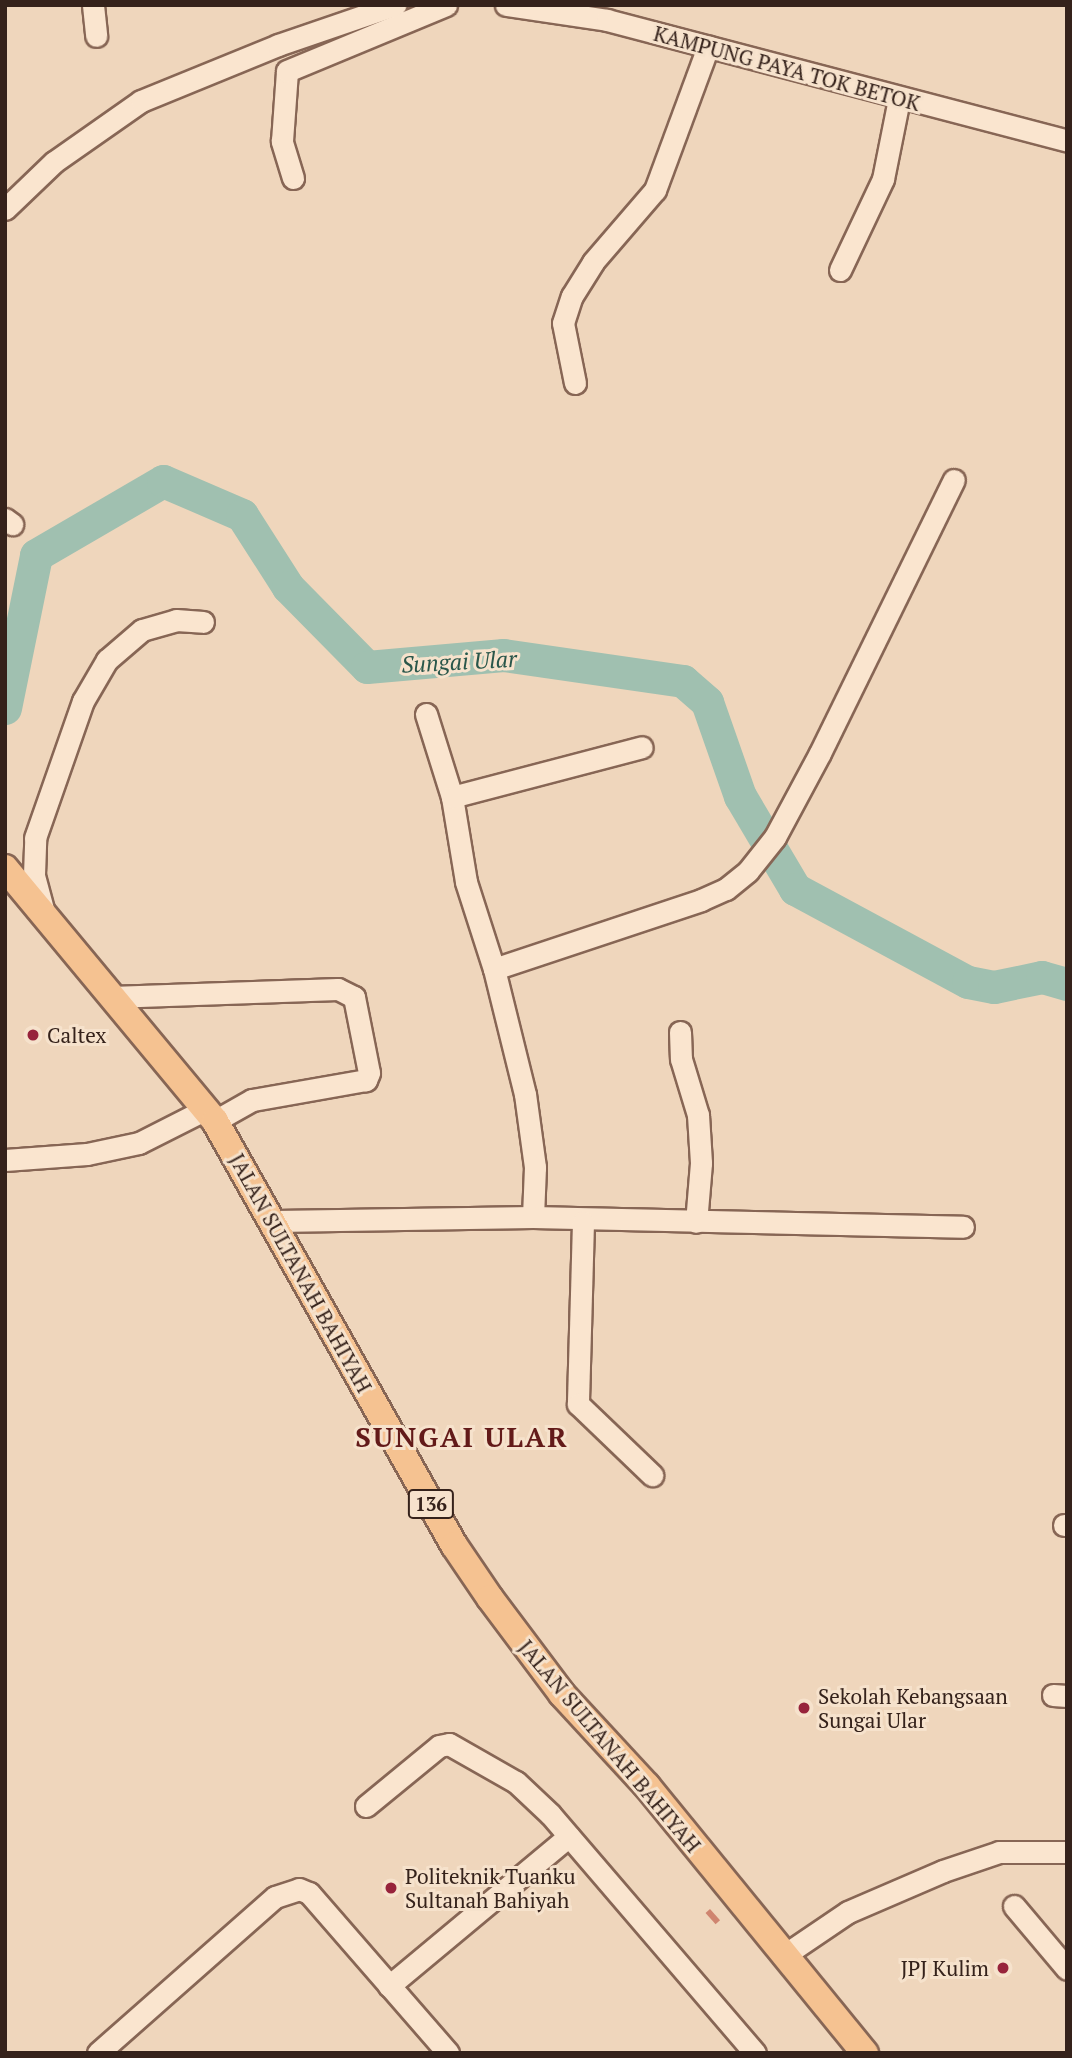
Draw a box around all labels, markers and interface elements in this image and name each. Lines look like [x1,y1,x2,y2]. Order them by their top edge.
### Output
street label: KAMPUNG PAYA TOK BETOK [651,20,923,116]
water label: Sungai Ular [401,645,517,679]
place label: Caltex [47,1022,106,1048]
marker: Caltex [25,1027,41,1043]
street label: JALAN SULTANAH BAHIYAH [225,1149,377,1397]
district label: SUNGAI ULAR [357,1420,567,1454]
road number: 136 [406,1488,456,1520]
street label: JALAN SULTANAH BAHIYAH [514,1635,706,1857]
place label: Sekolah Kebangsaan Sungai Ular [818,1683,1008,1733]
marker: Sekolah Kebangsaan Sungai Ular [796,1700,812,1716]
place label: Politeknik Tuanku Sultanah Bahiyah [405,1863,575,1913]
marker: Politeknik Tuanku Sultanah Bahiyah [383,1880,399,1896]
place label: JPJ Kulim [901,1955,989,1981]
marker: JPJ Kulim [995,1960,1011,1976]

